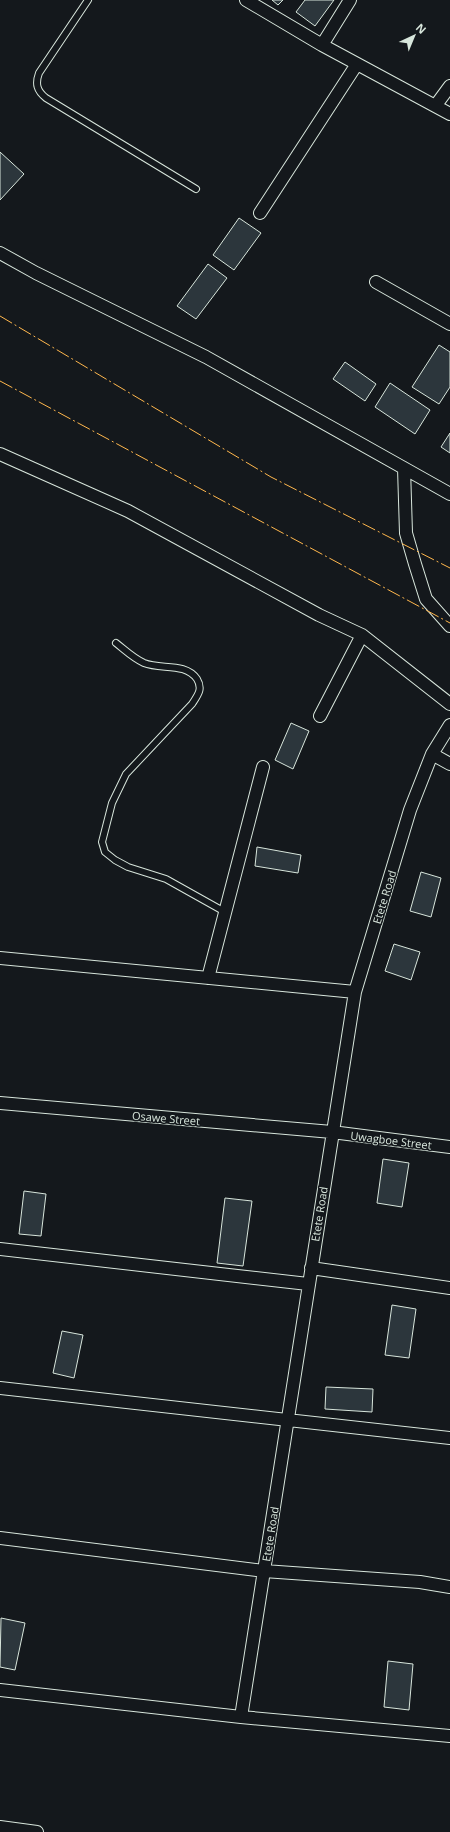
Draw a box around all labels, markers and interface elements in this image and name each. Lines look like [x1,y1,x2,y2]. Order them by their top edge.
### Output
north arrow [394,16,434,56]
text: N [413,20,430,37]
street label: Etete Road [369,868,399,926]
street label: Osawe Street [131,1108,201,1128]
street label: Uwagboe Street [350,1128,433,1152]
street label: Etete Road [307,1185,331,1243]
street label: Etete Road [258,1505,282,1563]

